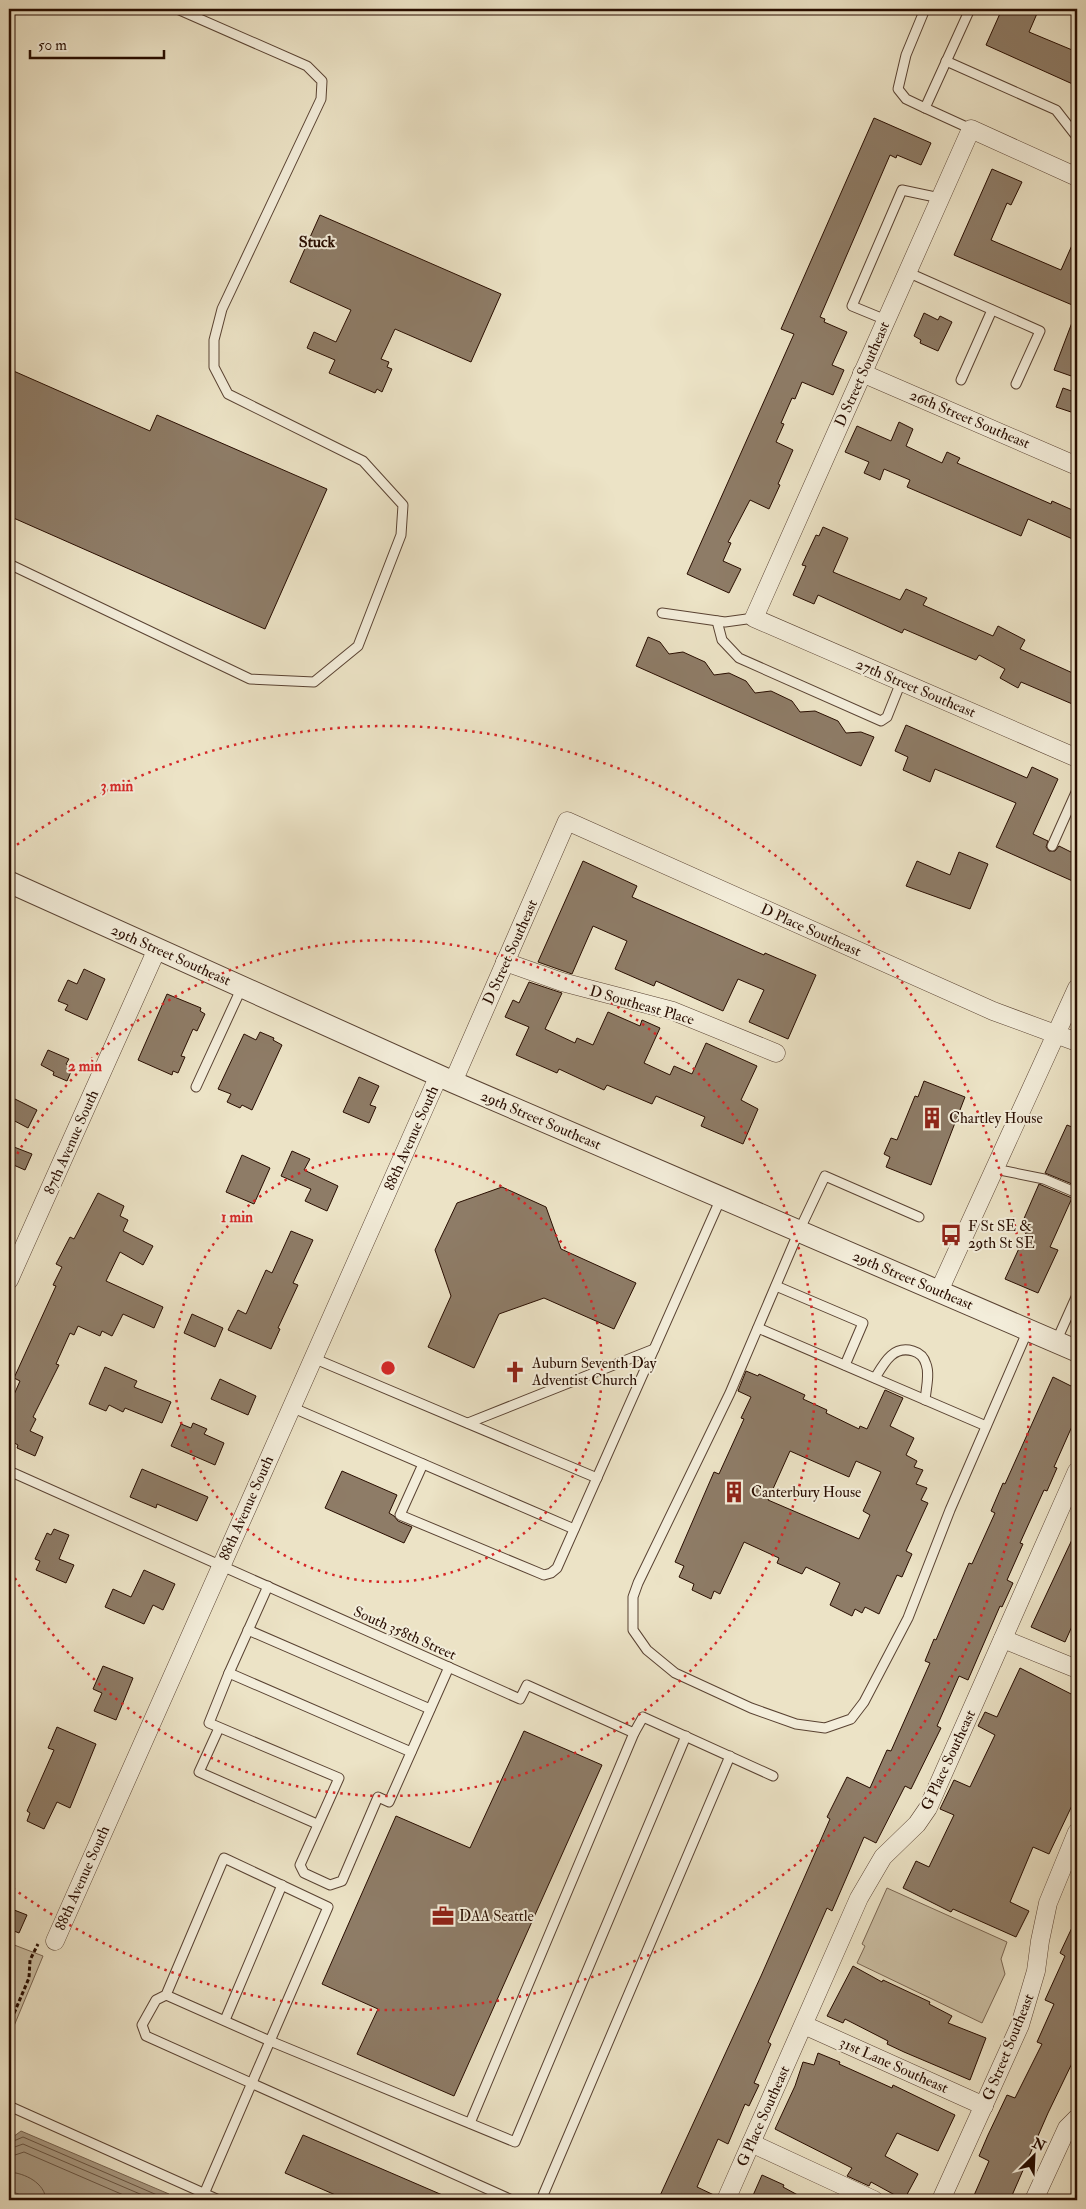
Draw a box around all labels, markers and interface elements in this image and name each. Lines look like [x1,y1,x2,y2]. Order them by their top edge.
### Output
scale bar [30,28,164,60]
text: 50 m [38,36,67,55]
district label: Stuck [299,232,336,252]
street label: D Street Southeast [831,319,894,430]
street label: 26th Street Southeast [907,386,1033,453]
street label: 27th Street Southeast [853,655,979,722]
text: 3 min [101,777,133,796]
street label: D Street Southeast [479,897,542,1008]
street label: D Place Southeast [758,900,864,961]
street label: 29th Street Southeast [108,921,234,990]
street label: D Southeast Place [587,981,696,1030]
text: 2 min [68,1057,102,1076]
street label: 88th Avenue South [380,1083,443,1193]
street label: 87th Avenue South [40,1087,103,1197]
street label: 29th Street Southeast [478,1087,604,1154]
building icon: Chartley House [919,1105,945,1131]
place label: Chartley House [949,1109,1043,1128]
text: 1 min [221,1208,253,1227]
place label: F St SE & 29th St SE [968,1217,1035,1253]
bus stop icon: F St SE & 29th St SE [938,1222,964,1248]
street label: 29th Street Southeast [850,1247,976,1314]
place label: Auburn Seventh Day Adventist Church [531,1354,657,1390]
centre of rings [379,1359,397,1377]
church icon: Auburn Seventh Day Adventist Church [502,1359,528,1385]
street label: 88th Avenue South [215,1453,278,1563]
building icon: Canterbury House [721,1479,747,1505]
place label: Canterbury House [751,1483,861,1502]
street label: South 358th Street [350,1602,459,1665]
street label: G Place Southeast [917,1707,980,1813]
street label: 88th Avenue South [51,1823,114,1933]
office icon: DAA Seattle [430,1903,456,1929]
place label: DAA Seattle [459,1907,534,1926]
street label: G Street Southeast [978,1991,1039,2103]
street label: 31st Lane Southeast [837,2033,951,2098]
street label: G Place Southeast [733,2063,794,2170]
north arrow [1008,2132,1058,2182]
text: N [1029,2134,1049,2155]

